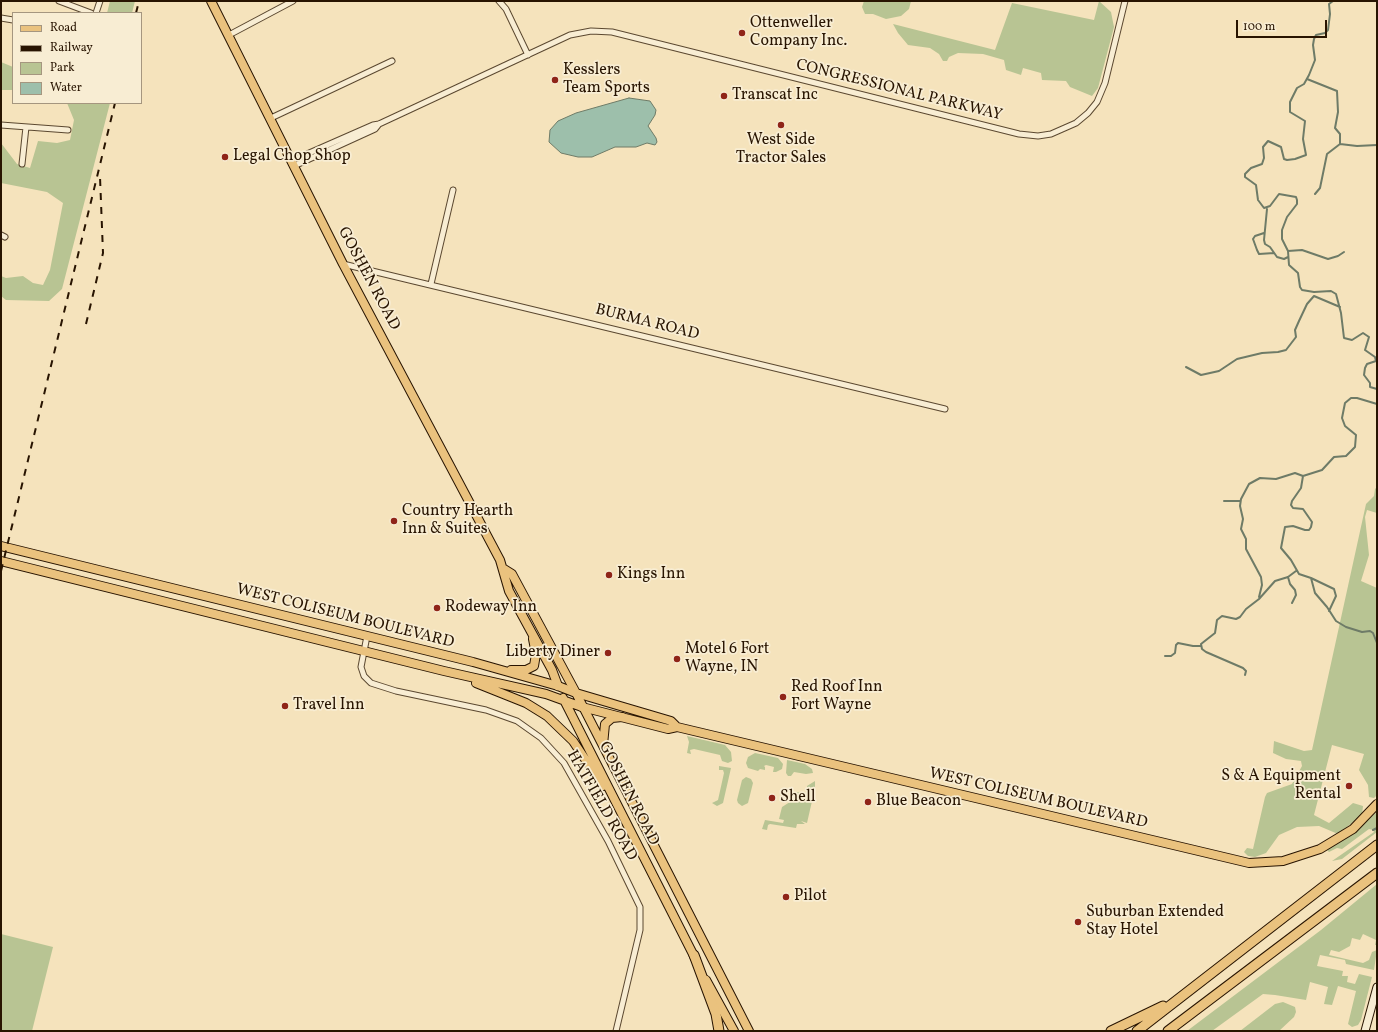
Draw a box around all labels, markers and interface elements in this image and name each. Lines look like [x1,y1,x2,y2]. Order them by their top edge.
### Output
legend [12,12,142,104]
scale bar [1238,12,1329,38]
place label: Ottenweller Company Inc. [750,14,847,52]
text: 100 m [1243,19,1275,35]
text: Road [50,20,77,36]
marker: Ottenweller Company Inc. [737,28,747,38]
text: Railway [50,40,93,56]
street label: CONGRESSIONAL PARKWAY [794,56,1004,126]
text: Park [50,60,75,76]
place label: Kesslers Team Sports [563,61,650,99]
marker: Kesslers Team Sports [550,75,560,85]
text: Water [50,80,82,96]
place label: Transcat Inc [732,86,818,106]
marker: Transcat Inc [719,91,729,101]
marker: West Side Tractor Sales [776,120,786,130]
place label: West Side Tractor Sales [736,131,826,169]
place label: Legal Chop Shop [233,147,351,167]
marker: Legal Chop Shop [220,152,230,162]
street label: GOSHEN ROAD [333,224,403,334]
street label: BURMA ROAD [593,301,701,345]
place label: Country Hearth Inn & Suites [402,502,513,540]
marker: Country Hearth Inn & Suites [389,516,399,526]
place label: Kings Inn [617,565,685,585]
marker: Kings Inn [604,570,614,580]
street label: WEST COLISEUM BOULEVARD [234,581,456,653]
place label: Rodeway Inn [445,598,537,618]
marker: Rodeway Inn [432,603,442,613]
place label: Motel 6 Fort Wayne, IN [685,640,769,678]
place label: Liberty Diner [505,643,600,663]
marker: Liberty Diner [603,648,613,658]
marker: Motel 6 Fort Wayne, IN [672,654,682,664]
place label: Red Roof Inn Fort Wayne [791,678,883,716]
marker: Red Roof Inn Fort Wayne [778,692,788,702]
place label: Travel Inn [293,696,365,716]
marker: Travel Inn [280,701,290,711]
street label: GOSHEN ROAD [594,739,662,849]
street label: HATFIELD ROAD [562,747,640,865]
street label: WEST COLISEUM BOULEVARD [927,764,1149,834]
place label: S & A Equipment Rental [1221,767,1341,805]
marker: S & A Equipment Rental [1344,781,1354,791]
place label: Shell [780,788,816,808]
place label: Blue Beacon [876,792,961,812]
marker: Shell [767,793,777,803]
marker: Blue Beacon [863,797,873,807]
place label: Pilot [794,887,827,907]
marker: Pilot [781,892,791,902]
place label: Suburban Extended Stay Hotel [1086,903,1224,941]
marker: Suburban Extended Stay Hotel [1073,917,1083,927]

